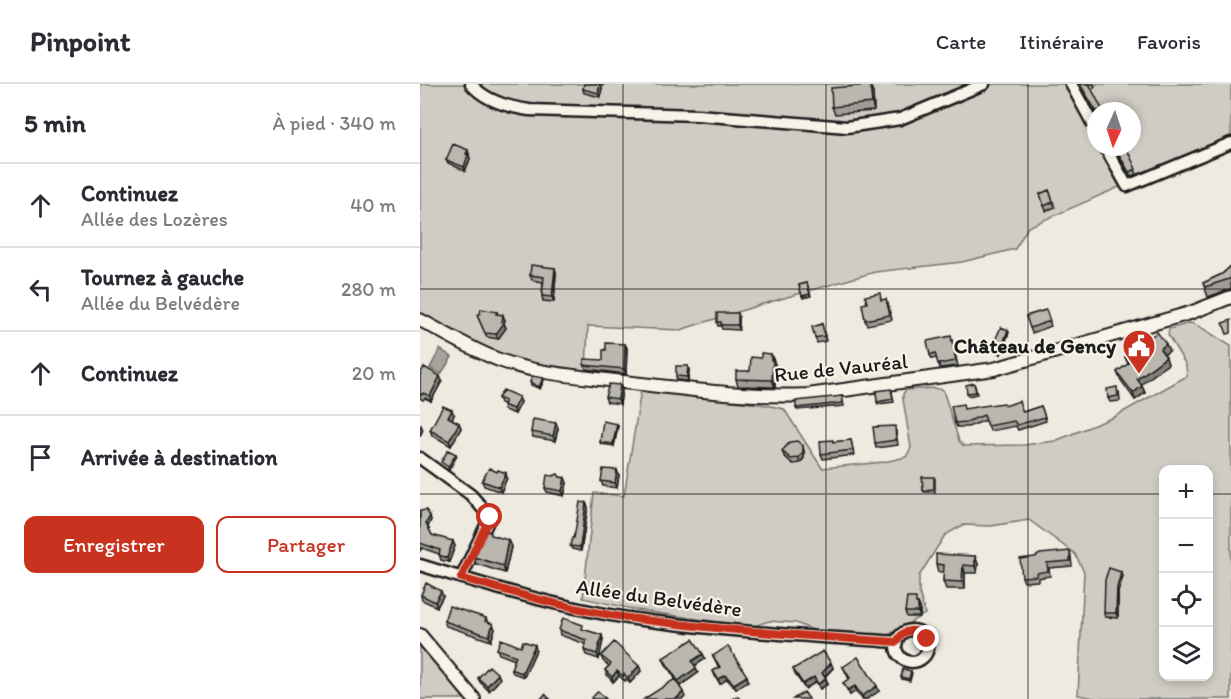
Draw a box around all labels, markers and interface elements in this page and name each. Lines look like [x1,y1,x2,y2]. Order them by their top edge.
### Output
text: Pinpoint [30,24,131,58]
text: Carte [936,29,986,54]
text: Itinéraire [1019,29,1104,54]
text: Favoris [1137,29,1201,54]
north arrow [1087,102,1141,156]
text: 5 min [24,107,86,139]
text: À pied · 340 m [272,111,396,135]
text: Continuez [81,180,178,207]
icon: ahead [24,189,57,222]
text: 40 m [350,193,396,217]
text: Allée des Lozères [81,207,228,231]
text: Tournez à gauche [81,264,244,291]
icon: left [24,273,57,306]
text: 280 m [341,277,396,301]
text: Allée du Belvédère [81,291,240,315]
public building icon: Château de Gency [1121,328,1157,375]
place label: Château de Gency [954,333,1117,359]
street label: Rue de Vauréal [773,348,909,387]
icon: ahead [24,357,57,390]
text: Continuez [81,360,178,387]
text: 20 m [352,361,396,385]
icon: arrive [24,441,57,474]
text: Arrivée à destination [81,444,277,471]
map controls [1159,465,1213,681]
button: + [1159,465,1213,519]
route start [476,503,502,529]
button: Enregistrer [24,516,204,573]
button: Partager [216,516,396,573]
button: − [1159,519,1213,573]
button: locate [1159,573,1213,627]
street label: Allée du Belvédère [575,574,743,621]
route end [913,625,939,651]
button: layers [1159,627,1213,681]

